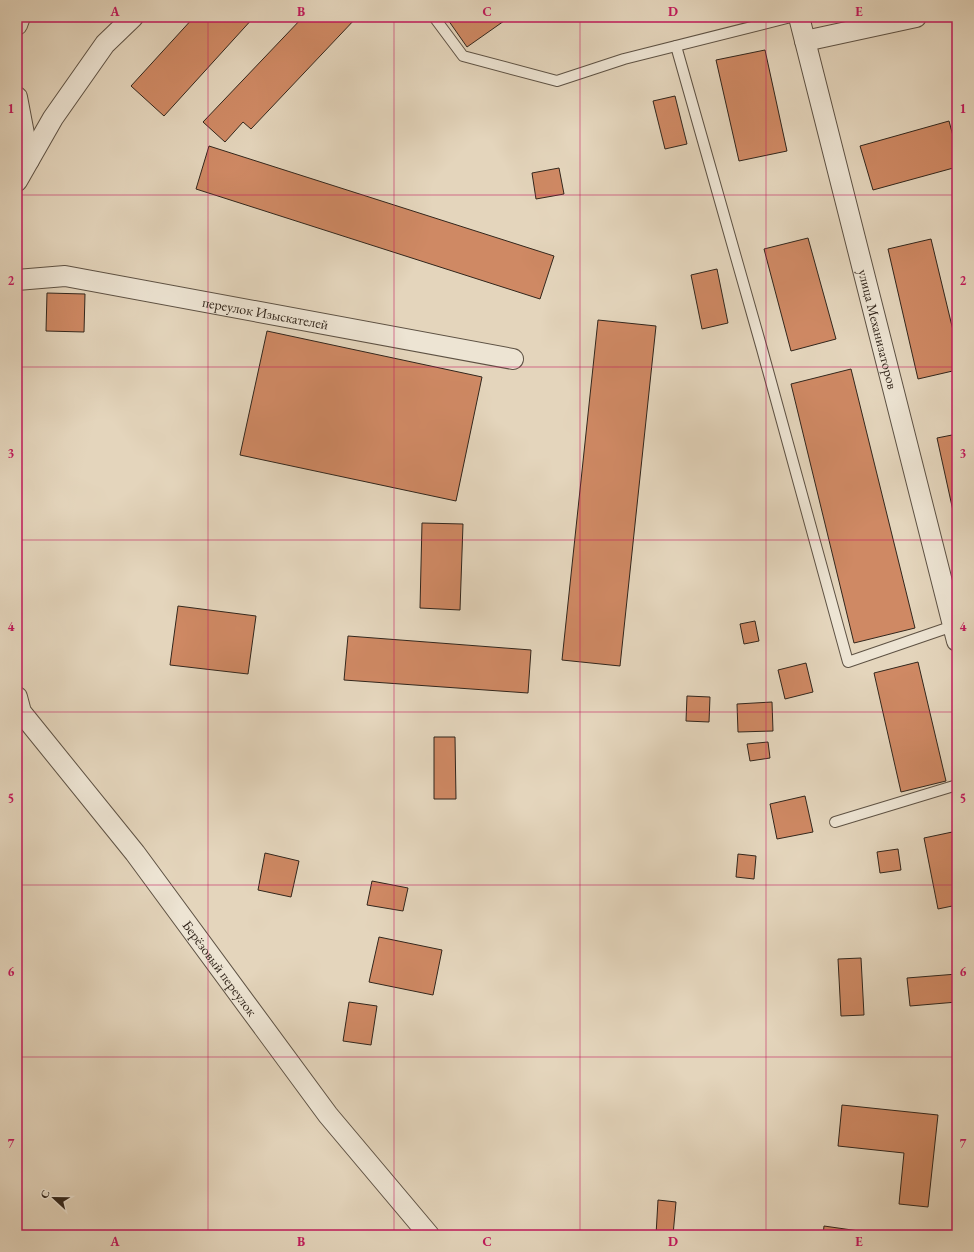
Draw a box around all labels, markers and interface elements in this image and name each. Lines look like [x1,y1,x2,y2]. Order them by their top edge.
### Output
text: A [109,3,120,20]
text: B [297,3,305,20]
text: C [482,3,492,20]
text: D [668,3,678,20]
text: E [855,3,863,20]
text: 1 [8,100,15,117]
text: 1 [960,100,967,117]
street label: улица Механизаторов [854,267,902,391]
text: 2 [8,272,15,289]
text: 2 [960,272,967,289]
street label: переулок Изыскателей [201,293,330,334]
text: 3 [8,445,15,462]
text: 3 [960,445,967,462]
text: 4 [8,618,15,635]
text: 4 [960,618,967,635]
text: 5 [8,790,14,807]
text: 5 [960,790,966,807]
street label: Берёзовый переулок [179,917,261,1020]
text: 6 [8,963,15,980]
text: 6 [960,963,967,980]
text: 7 [8,1135,15,1152]
text: 7 [960,1135,967,1152]
north arrow [34,1178,74,1218]
text: С [37,1188,53,1200]
text: A [109,1233,120,1250]
text: B [297,1233,305,1250]
text: C [482,1233,492,1250]
text: D [668,1233,678,1250]
text: E [855,1233,863,1250]

